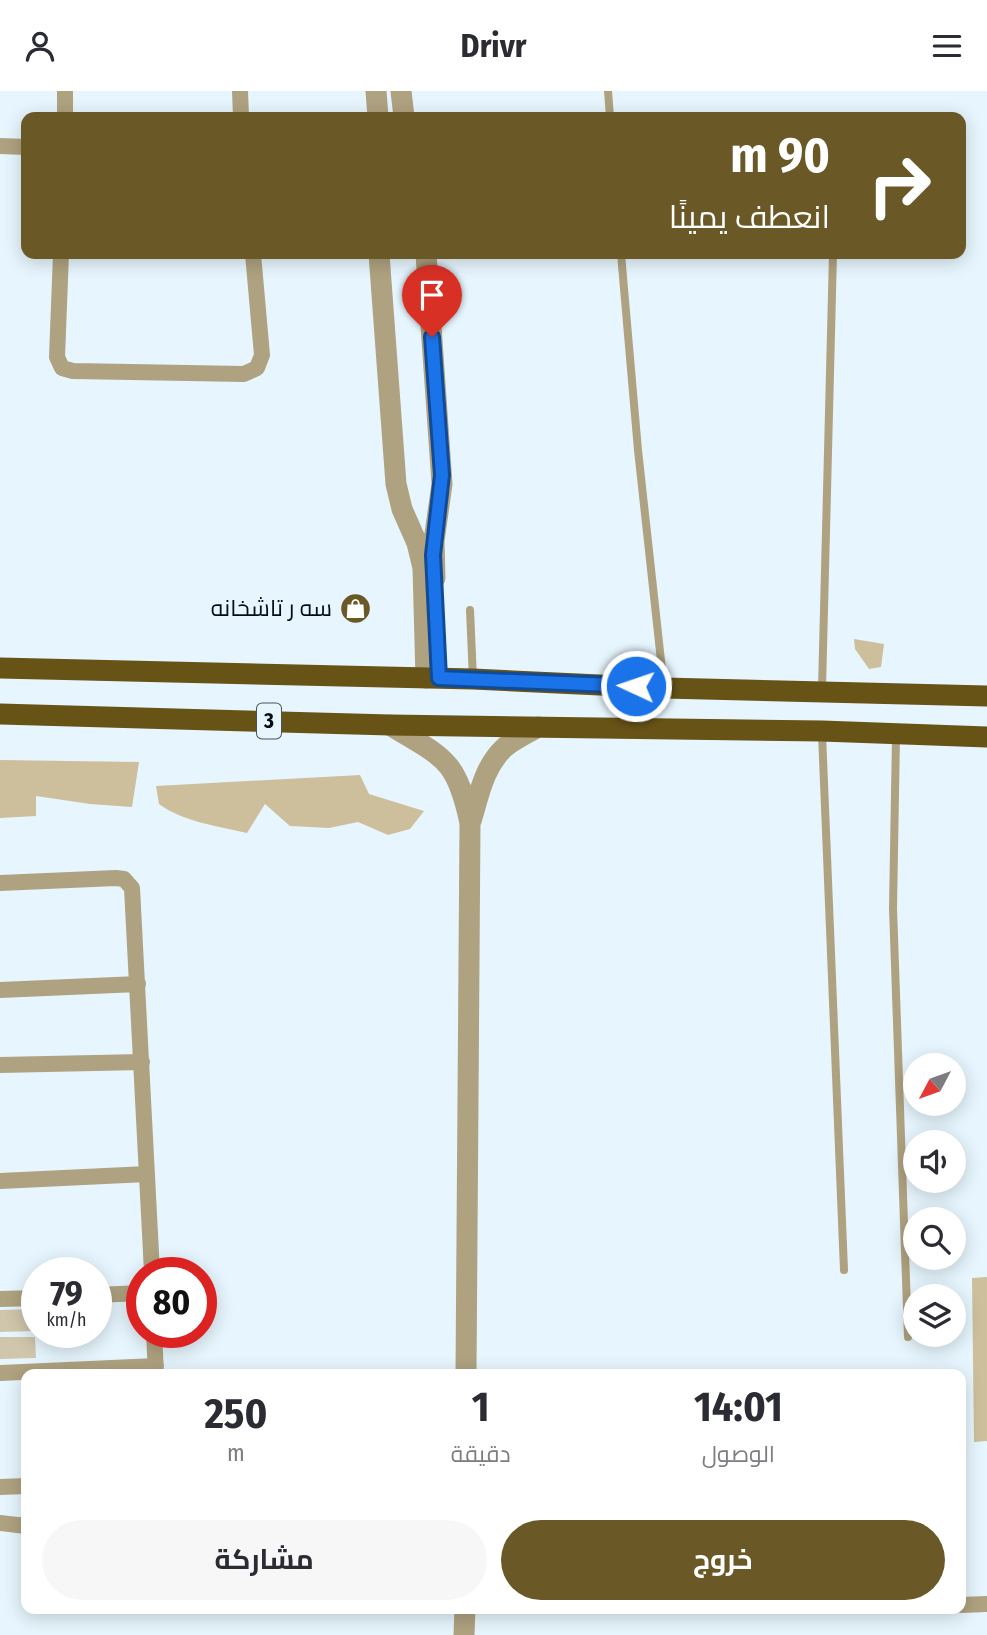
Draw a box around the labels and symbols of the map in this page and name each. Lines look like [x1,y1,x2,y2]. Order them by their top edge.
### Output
pin [402,265,462,337]
shop icon: سه ر تاشخانه [338,591,372,625]
place label: سه ر تاشخانه [211,594,332,622]
position arrow [599,649,673,723]
road number: 3 [257,703,281,739]
north arrow [903,1053,966,1117]
speed limit sign: 80 [126,1257,217,1348]

